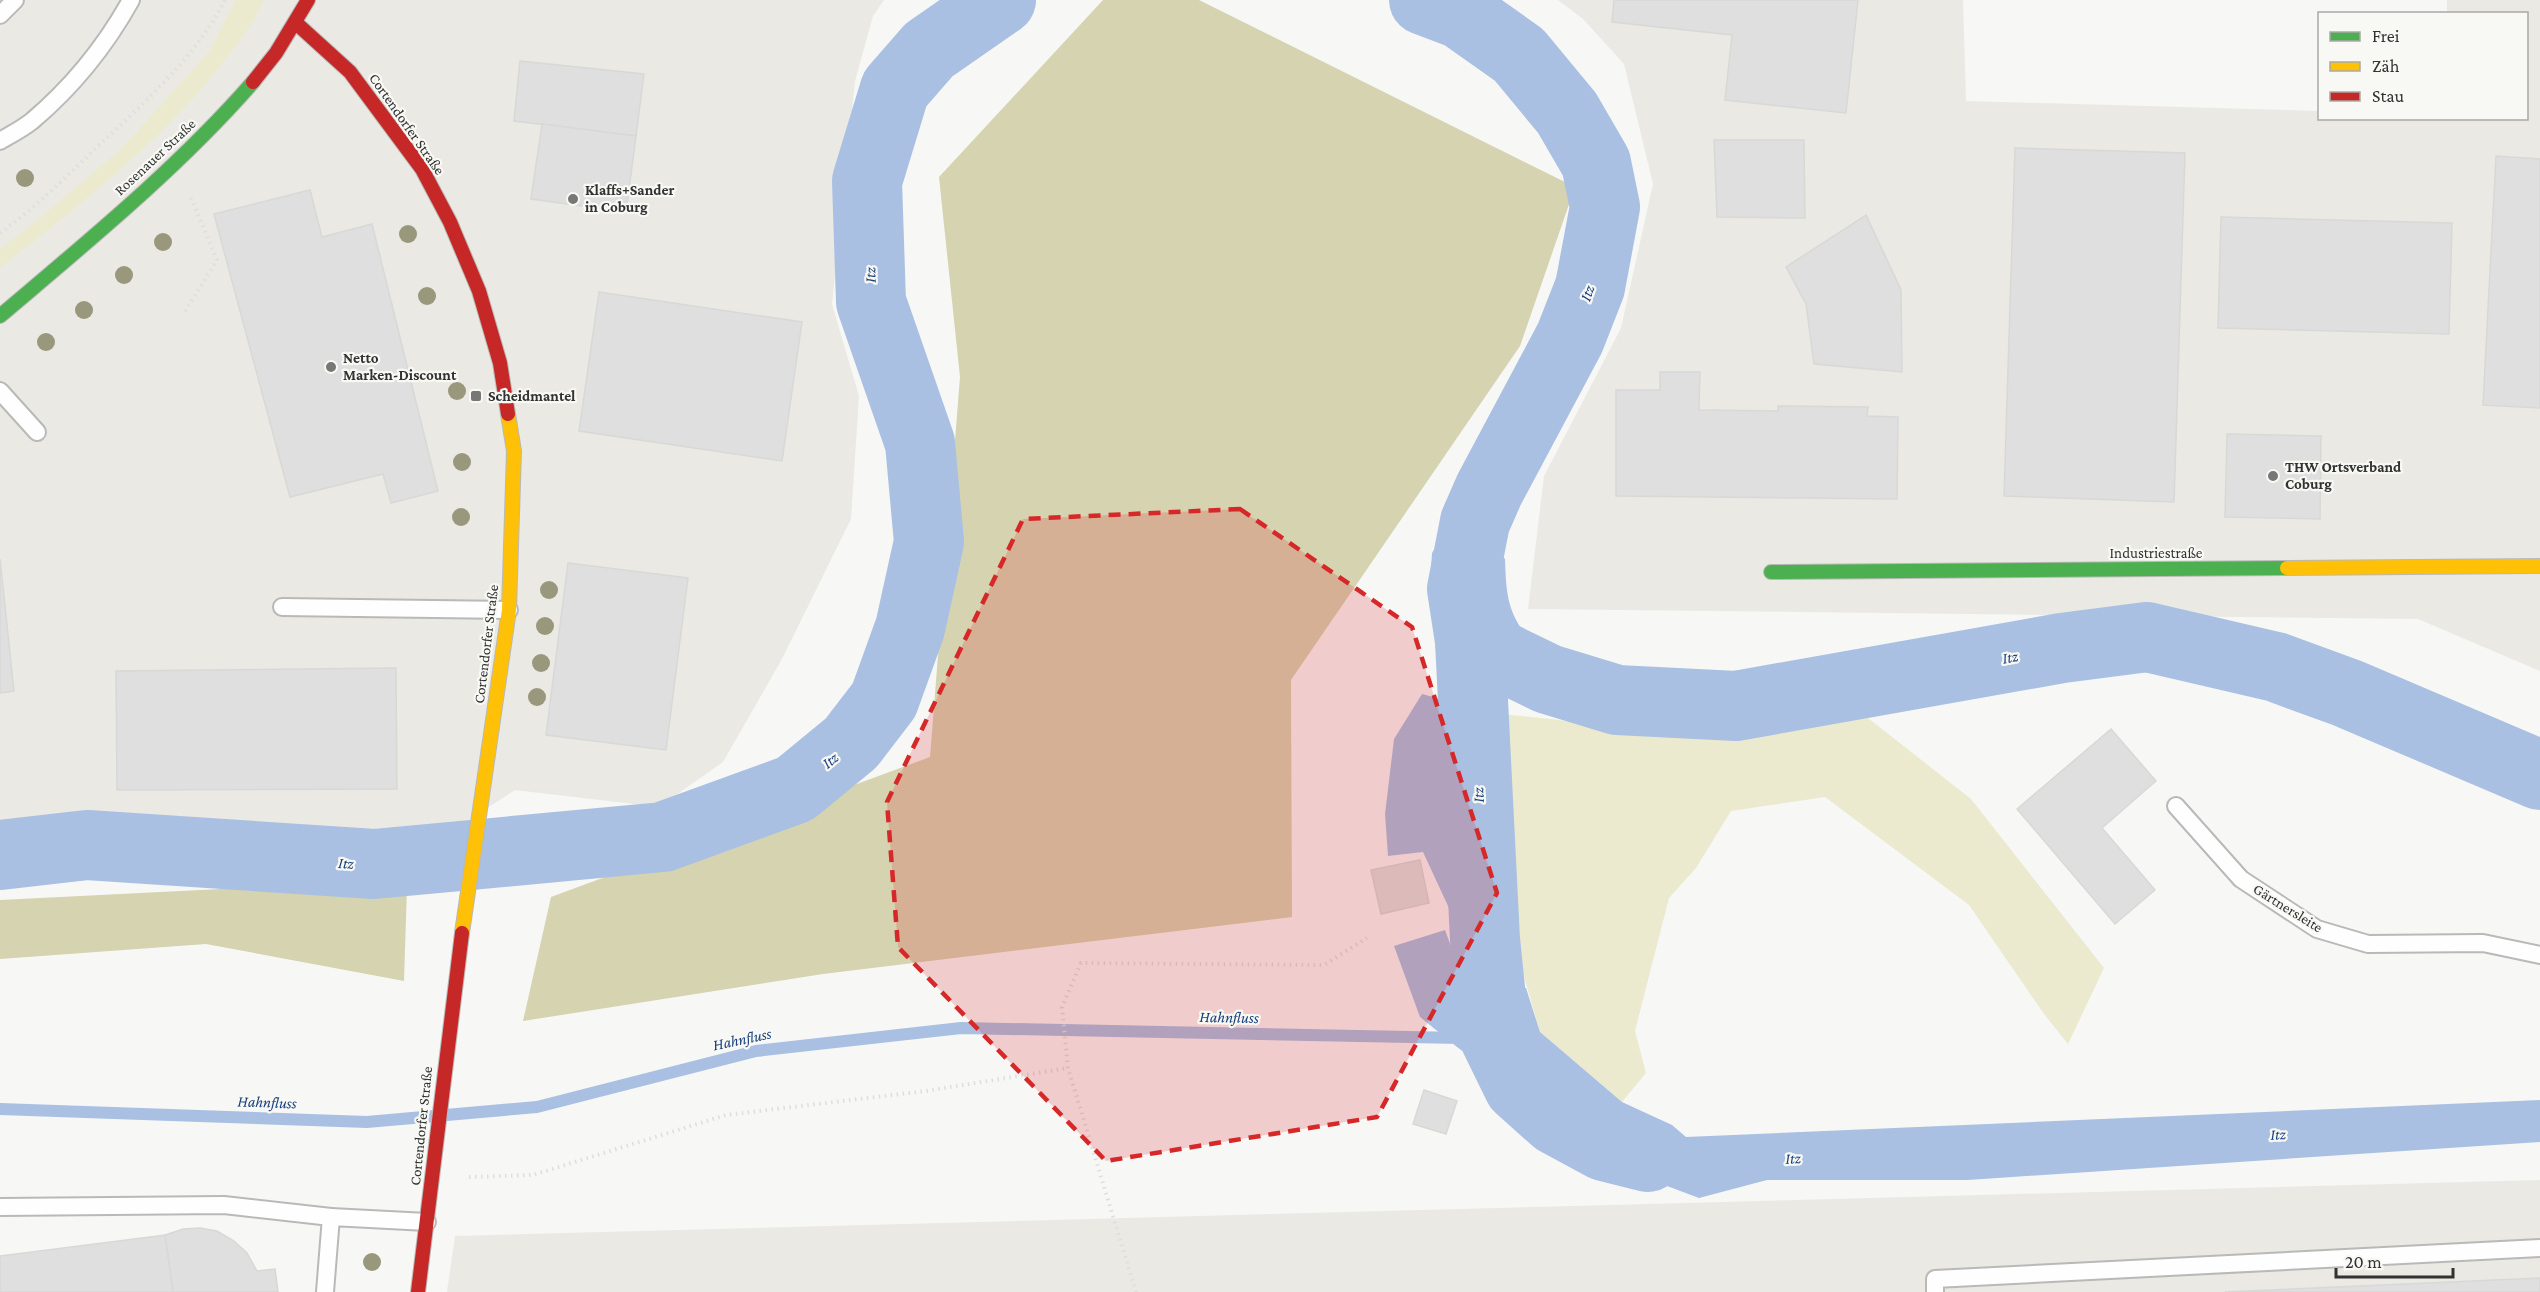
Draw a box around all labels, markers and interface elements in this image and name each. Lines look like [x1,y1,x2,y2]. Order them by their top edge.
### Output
legend [2318,12,2528,120]
text: Frei [2372,26,2400,46]
text: Zäh [2372,56,2400,76]
street label: Cortendorfer Straße [366,70,448,178]
text: Stau [2372,86,2405,106]
street label: Rosenauer Straße [111,115,199,199]
place label: Klaffs+Sander in Coburg [585,182,674,215]
marker: Klaffs+Sander in Coburg [566,192,580,206]
water label: Itz [861,266,879,283]
water label: Itz [1576,282,1598,303]
place label: Netto Marken-Discount [343,350,457,383]
marker: Netto Marken-Discount [324,360,338,374]
place label: Scheidmantel [488,388,576,404]
marker: Scheidmantel [469,389,483,403]
place label: THW Ortsverband Coburg [2285,459,2402,492]
marker: THW Ortsverband Coburg [2266,469,2280,483]
street label: Industriestraße [2110,545,2203,561]
street label: Cortendorfer Straße [471,583,501,704]
water label: Itz [2001,647,2020,667]
water label: Itz [819,748,842,772]
water label: Itz [1469,786,1487,803]
water label: Itz [338,854,355,872]
street label: Gärtnersleite [2251,880,2326,936]
water label: Hahnfluss [1199,1008,1259,1027]
water label: Hahnfluss [711,1024,773,1054]
street label: Cortendorfer Straße [407,1065,435,1186]
water label: Hahnfluss [237,1092,297,1113]
water label: Itz [2270,1125,2287,1143]
water label: Itz [1785,1149,1802,1167]
scale bar [2336,1241,2453,1279]
text: 20 m [2345,1252,2382,1272]

